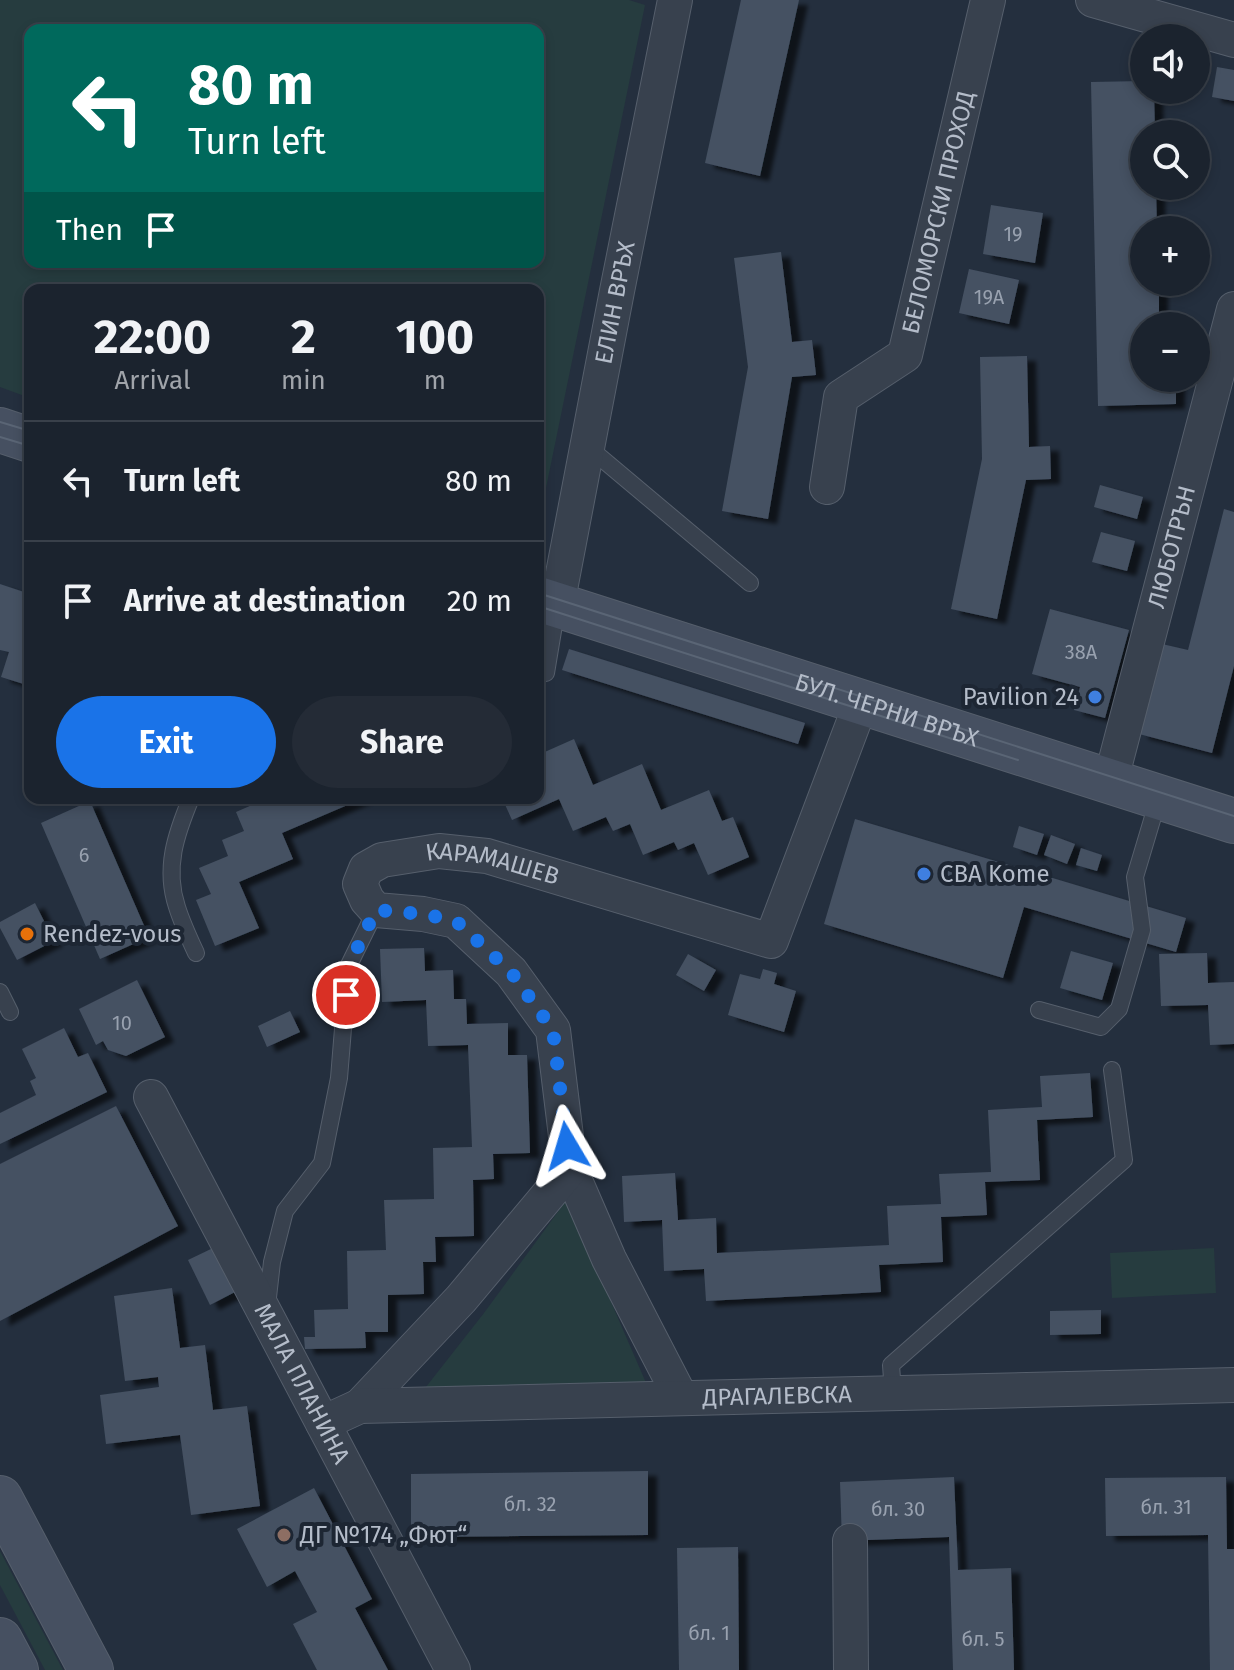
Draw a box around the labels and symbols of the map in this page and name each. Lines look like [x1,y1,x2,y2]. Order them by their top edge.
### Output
street label: БЕЛОМОРСКИ ПРОХОД [896,88,980,337]
house number: 19 [1003,222,1023,246]
street label: ЕЛИН ВРЪХ [589,239,641,366]
house number: 19А [974,285,1005,309]
street label: ЛЮБОТРЪН [1142,483,1201,611]
house number: 38A [1065,640,1098,664]
street label: БУЛ. ЧЕРНИ ВРЪХ [791,668,982,753]
place label: Pavilion 24 [963,683,1079,711]
marker: Pavilion 24 [1086,688,1104,706]
street label: КАРАМАШЕВ [424,837,562,891]
house number: 6 [79,843,89,867]
place label: CBA Kome [940,860,1050,888]
marker: CBA Kome [915,865,933,883]
place label: Rendez-vous [43,920,182,948]
marker: Rendez-vous [18,925,36,943]
pin [312,961,380,1029]
house number: 10 [112,1011,132,1035]
position arrow [525,1104,609,1188]
street label: МАЛА ПЛАНИНА [248,1299,356,1469]
street label: ДРАГАЛЕВСКА [701,1380,852,1412]
house number: бл. 32 [504,1492,556,1516]
house number: бл. 31 [1140,1495,1192,1519]
house number: бл. 30 [871,1497,925,1521]
place label: ДГ №174 „Фют“ [299,1521,467,1549]
marker: ДГ №174 „Фют“ [275,1526,293,1544]
house number: бл. 1 [688,1621,730,1645]
house number: бл. 5 [961,1627,1005,1651]

